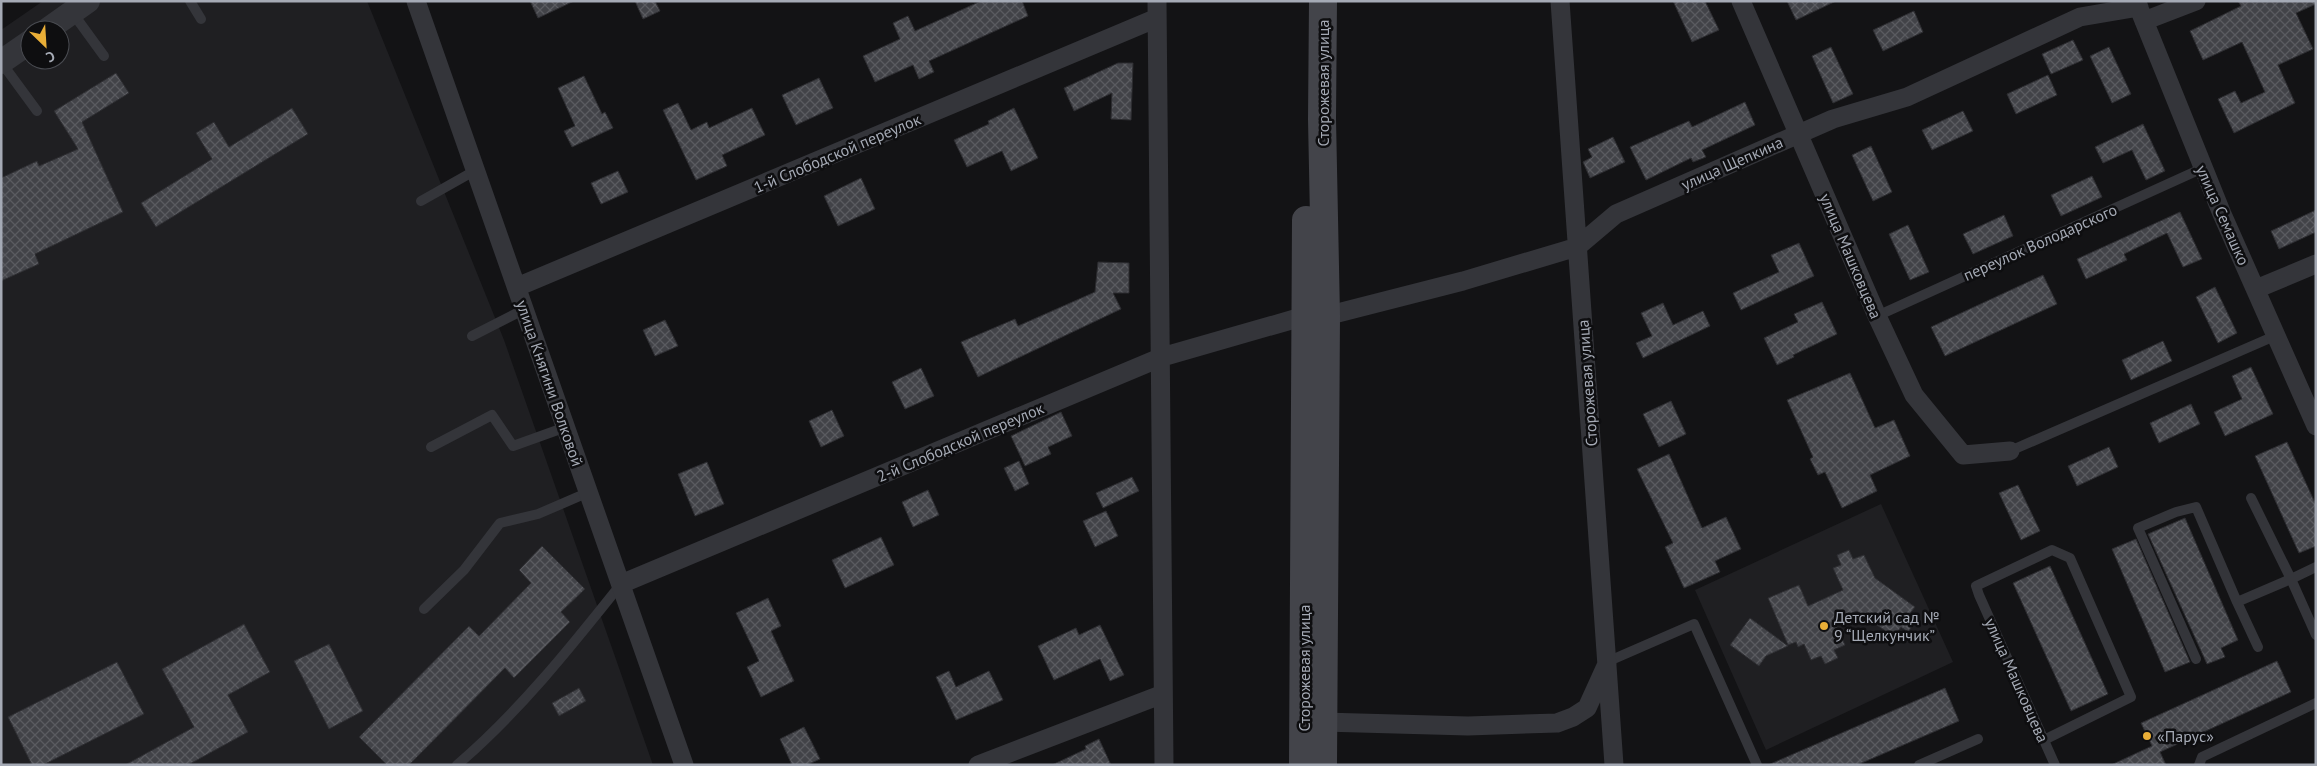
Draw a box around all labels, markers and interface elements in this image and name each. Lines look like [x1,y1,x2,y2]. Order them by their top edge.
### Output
street label: Сторожевая улица [1313,19,1333,147]
north arrow [20,20,70,70]
text: С [43,47,58,67]
street label: 1-й Слободской переулок [750,109,924,197]
street label: улица Щепкина [1678,132,1786,194]
street label: улица Семашко [2192,162,2254,268]
street label: улица Машковцева [1816,190,1886,322]
street label: переулок Володарского [1960,199,2120,285]
street label: улица Княгини Волковой [512,297,588,469]
street label: Сторожевая улица [1573,319,1601,447]
street label: 2-й Слободской переулок [873,398,1047,486]
street label: Сторожевая улица [1294,604,1314,732]
place label: Детский сад № 9 “Щелкунчик” [1834,607,1940,645]
street label: улица Машковцева [1981,615,2053,745]
marker: Детский сад № 9 “Щелкунчик” [1818,620,1830,632]
place label: «Парус» [2157,726,2214,746]
marker: «Парус» [2141,730,2153,742]

